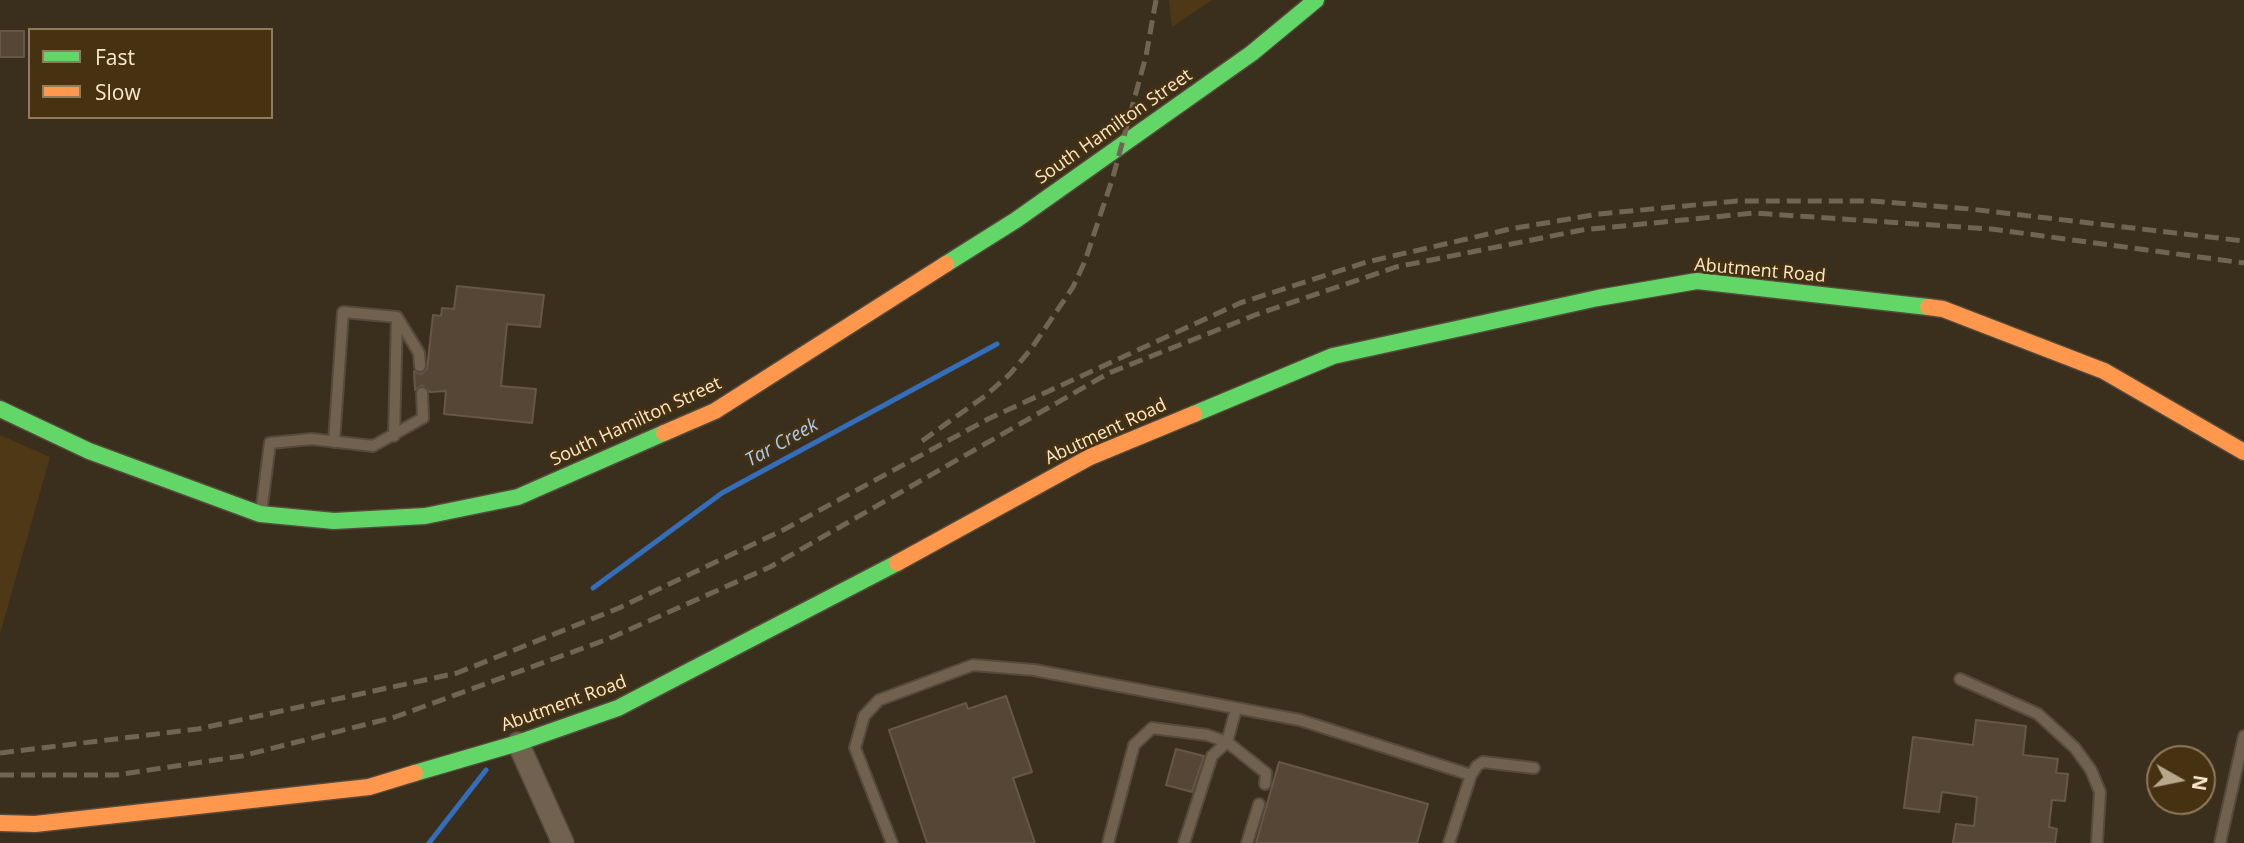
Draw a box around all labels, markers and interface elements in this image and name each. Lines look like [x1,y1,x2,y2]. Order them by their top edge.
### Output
legend [28,28,273,119]
text: Fast [95,43,135,71]
street label: South Hamilton Street [1032,65,1196,189]
text: Slow [95,78,141,106]
street label: Abutment Road [1693,255,1827,287]
street label: South Hamilton Street [547,373,725,471]
street label: Abutment Road [1042,394,1170,470]
water label: Tar Creek [742,414,822,472]
street label: Abutment Road [498,671,630,737]
north arrow [2146,745,2216,815]
text: N [2186,773,2214,793]

